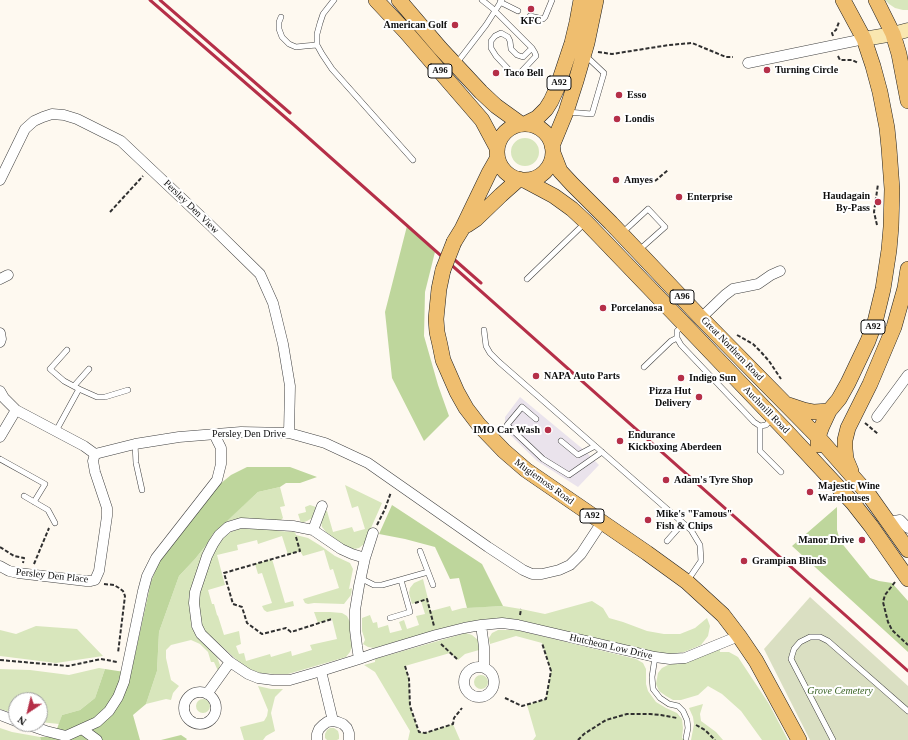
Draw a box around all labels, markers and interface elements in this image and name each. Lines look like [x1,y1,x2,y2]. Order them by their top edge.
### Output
marker: KFC [526,4,536,14]
place label: KFC [520,15,542,27]
place label: American Golf [383,19,447,31]
marker: American Golf [450,20,460,30]
road number: A96 [428,64,452,78]
place label: Turning Circle [775,64,838,76]
marker: Turning Circle [762,65,772,75]
place label: Taco Bell [504,67,543,79]
marker: Taco Bell [491,68,501,78]
road number: A92 [547,76,571,90]
place label: Esso [627,89,646,101]
marker: Esso [614,90,624,100]
place label: Londis [625,113,654,125]
marker: Londis [612,114,622,124]
place label: Amyes [624,174,653,186]
marker: Amyes [611,175,621,185]
street label: Persley Den View [161,178,221,236]
place label: Haudagain By-Pass [823,190,870,214]
place label: Enterprise [687,191,733,203]
marker: Enterprise [674,192,684,202]
marker: Haudagain By-Pass [873,197,883,207]
road number: A96 [670,290,694,304]
place label: Porcelanosa [611,302,662,314]
marker: Porcelanosa [598,303,608,313]
street label: Great Northern Road [698,314,766,384]
road number: A92 [861,320,885,334]
place label: NAPA Auto Parts [544,370,620,382]
marker: NAPA Auto Parts [531,371,541,381]
place label: Indigo Sun [689,372,736,384]
marker: Indigo Sun [676,373,686,383]
street label: Auchmill Road [740,384,792,436]
place label: Pizza Hut Delivery [649,385,691,408]
marker: Pizza Hut Delivery [694,392,704,402]
place label: IMO Car Wash [473,424,540,436]
marker: IMO Car Wash [543,425,553,435]
street label: Persley Den Drive [212,428,286,440]
place label: Endurance Kickboxing Aberdeen [628,429,722,452]
marker: Endurance Kickboxing Aberdeen [615,436,625,446]
street label: Mugiemoss Road [512,456,576,508]
place label: Adam's Tyre Shop [674,474,753,486]
marker: Adam's Tyre Shop [661,475,671,485]
place label: Majestic Wine Warehouses [818,480,880,504]
marker: Majestic Wine Warehouses [805,487,815,497]
place label: Mike's "Famous" Fish & Chips [656,508,732,532]
road number: A92 [580,509,604,523]
marker: Mike's "Famous" Fish & Chips [643,515,653,525]
place label: Manor Drive [798,534,854,546]
marker: Manor Drive [857,535,867,545]
place label: Grampian Blinds [752,555,826,567]
marker: Grampian Blinds [739,556,749,566]
street label: Persley Den Place [15,566,89,586]
street label: Hutcheon Low Drive [568,632,654,662]
park label: Grove Cemetery [807,685,873,697]
north arrow [8,692,48,732]
text: N [15,714,28,728]

